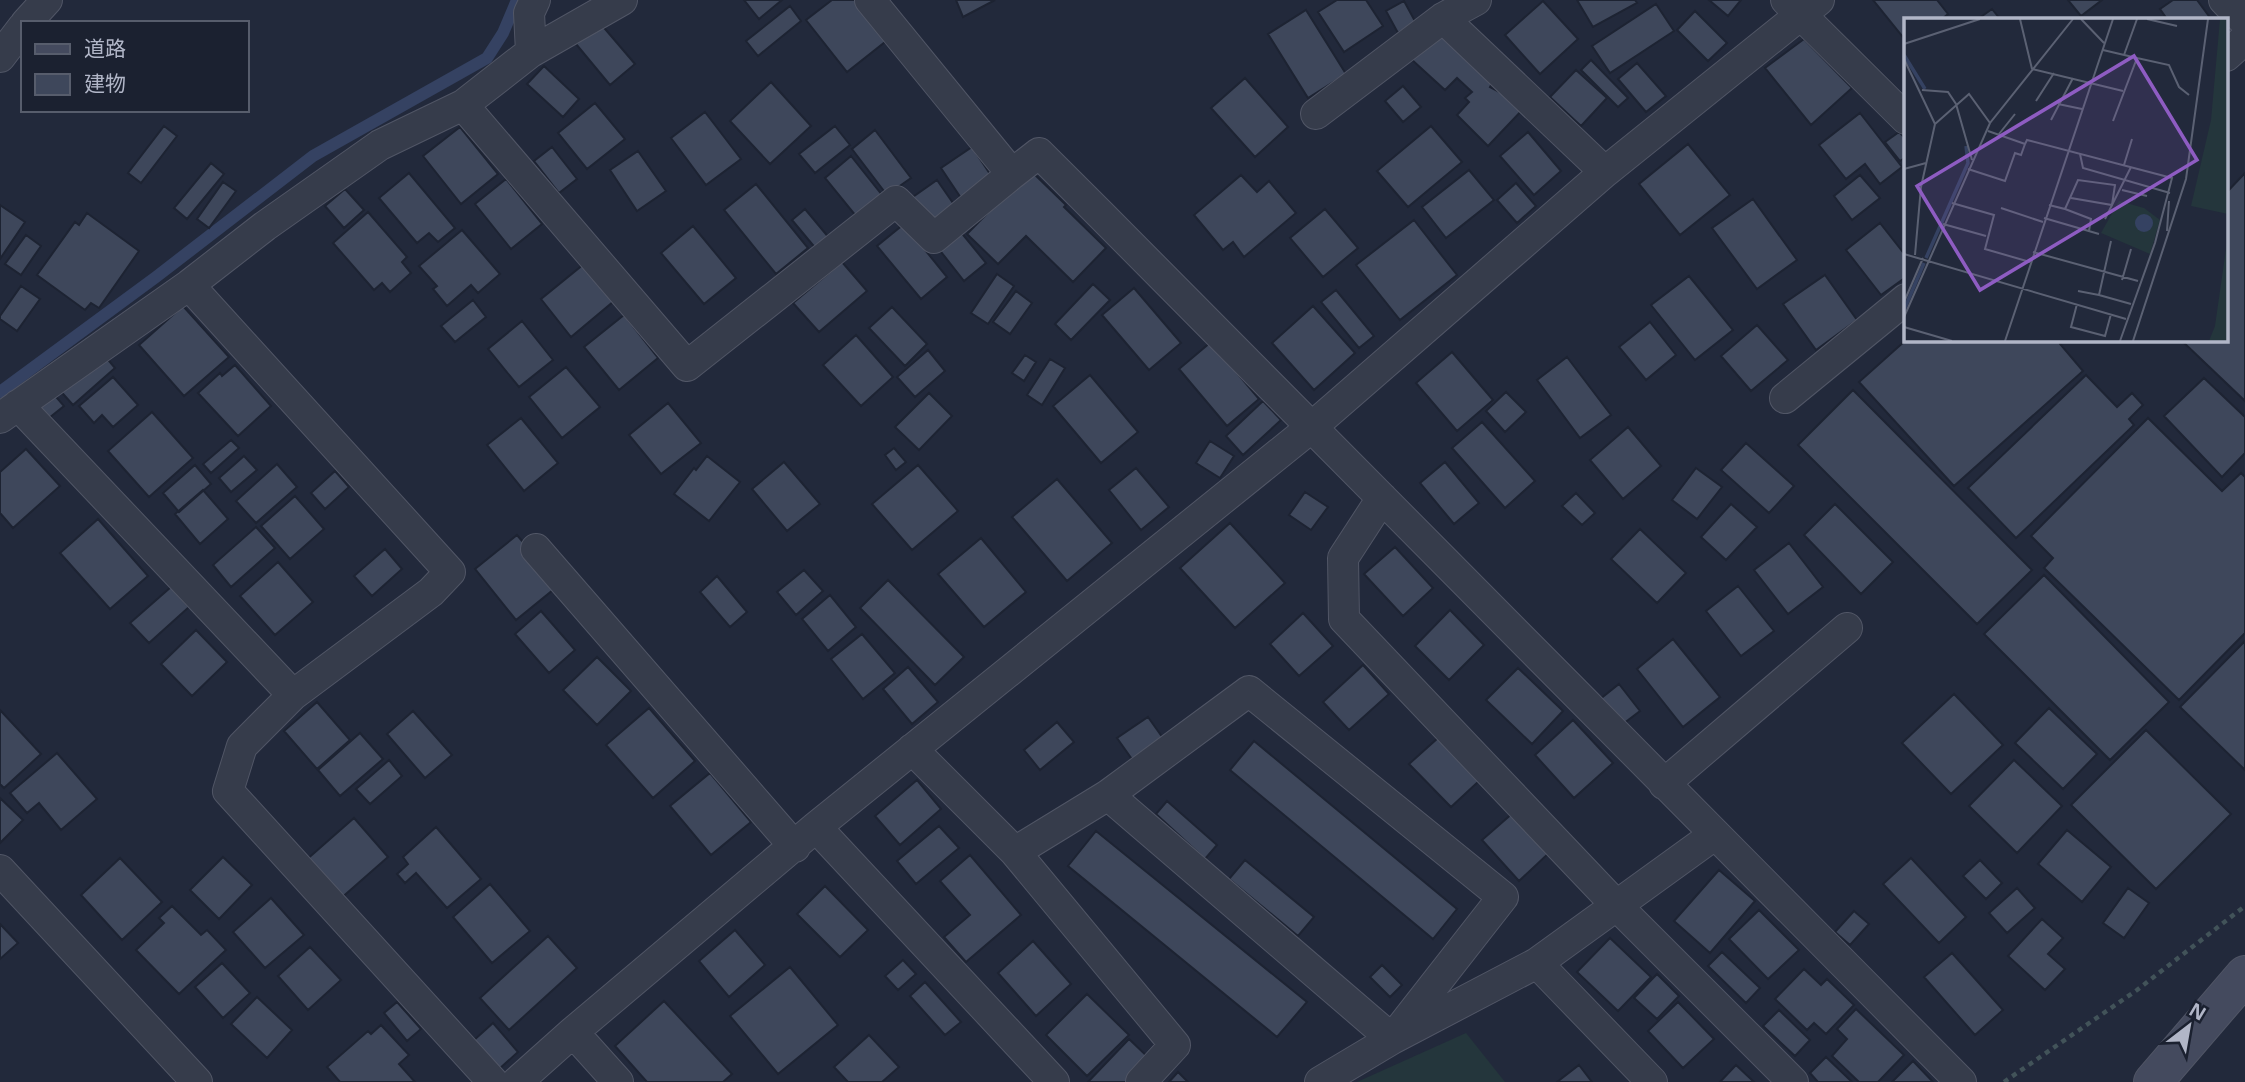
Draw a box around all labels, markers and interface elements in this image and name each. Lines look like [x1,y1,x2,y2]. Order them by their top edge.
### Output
inset map [1904,18,2228,341]
legend [21,21,248,112]
text: 道路 [84,34,126,62]
text: 建物 [84,69,126,97]
north arrow [2154,991,2224,1061]
text: N [2184,996,2211,1027]

